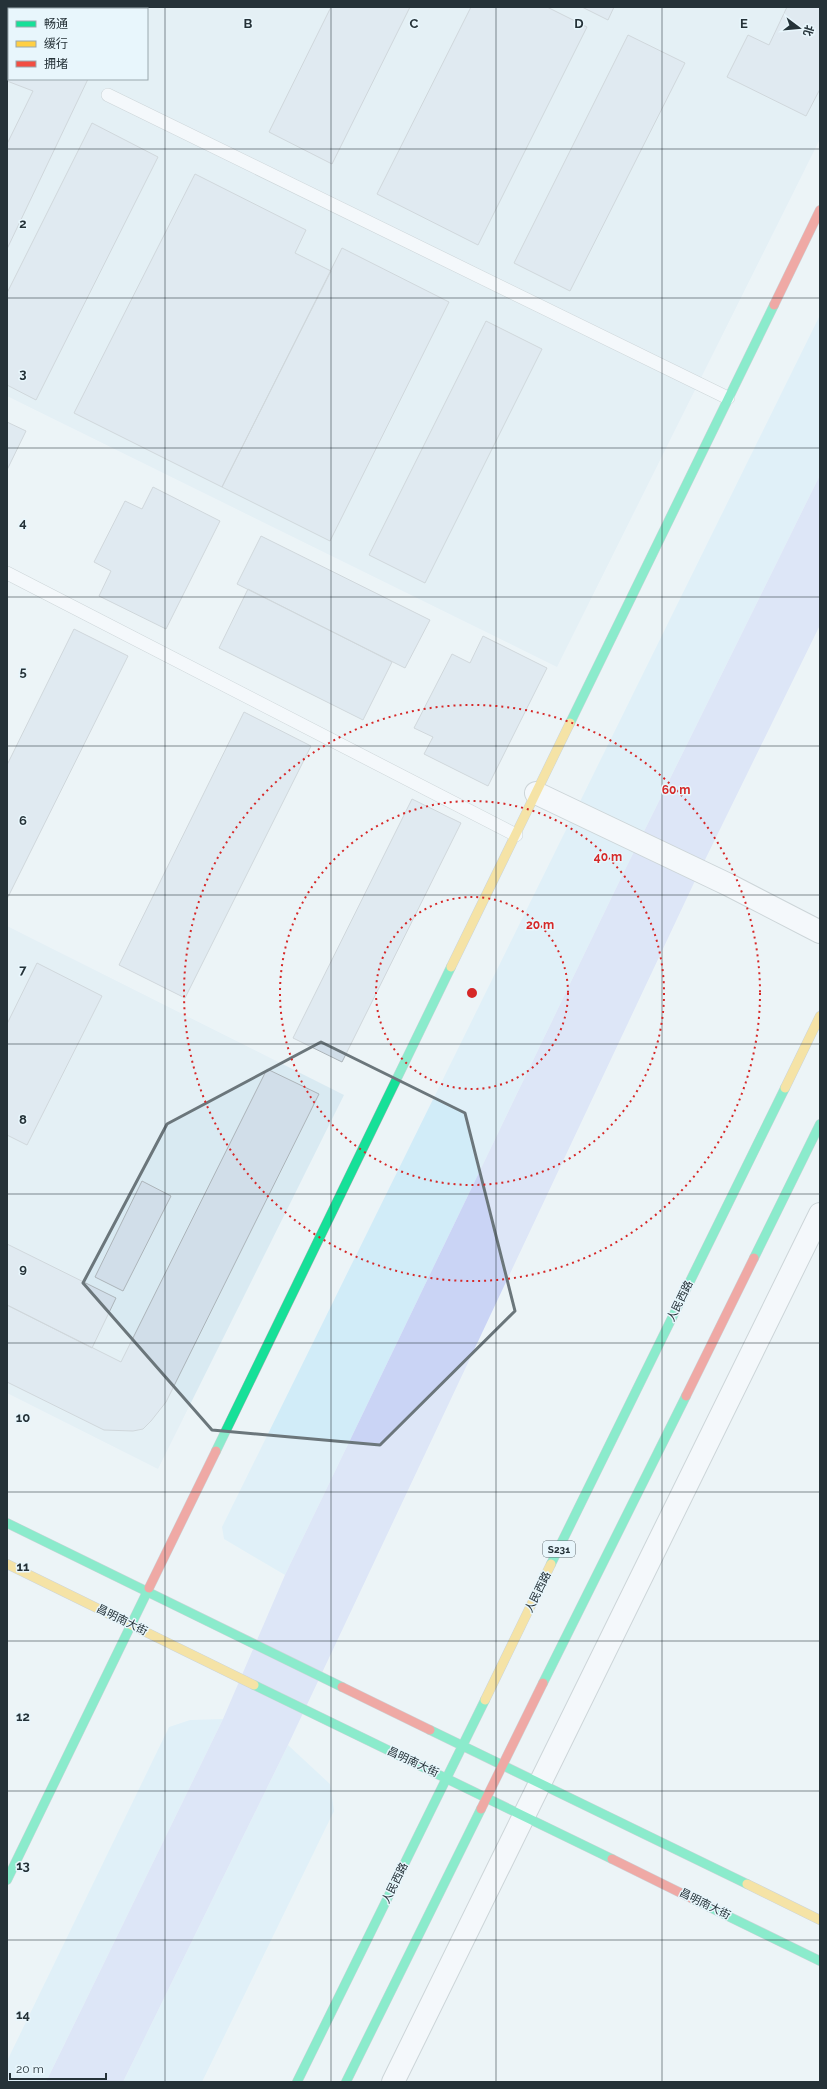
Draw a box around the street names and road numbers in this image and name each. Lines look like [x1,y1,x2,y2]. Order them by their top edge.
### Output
street label: 人民西路 [665,1278,695,1324]
road number: S231 [543,1541,575,1557]
street label: 人民西路 [523,1569,553,1615]
street label: 昌明南大街 [94,1602,150,1638]
street label: 昌明南大街 [385,1744,441,1780]
street label: 人民西路 [380,1860,410,1906]
street label: 昌明南大街 [677,1886,733,1922]

